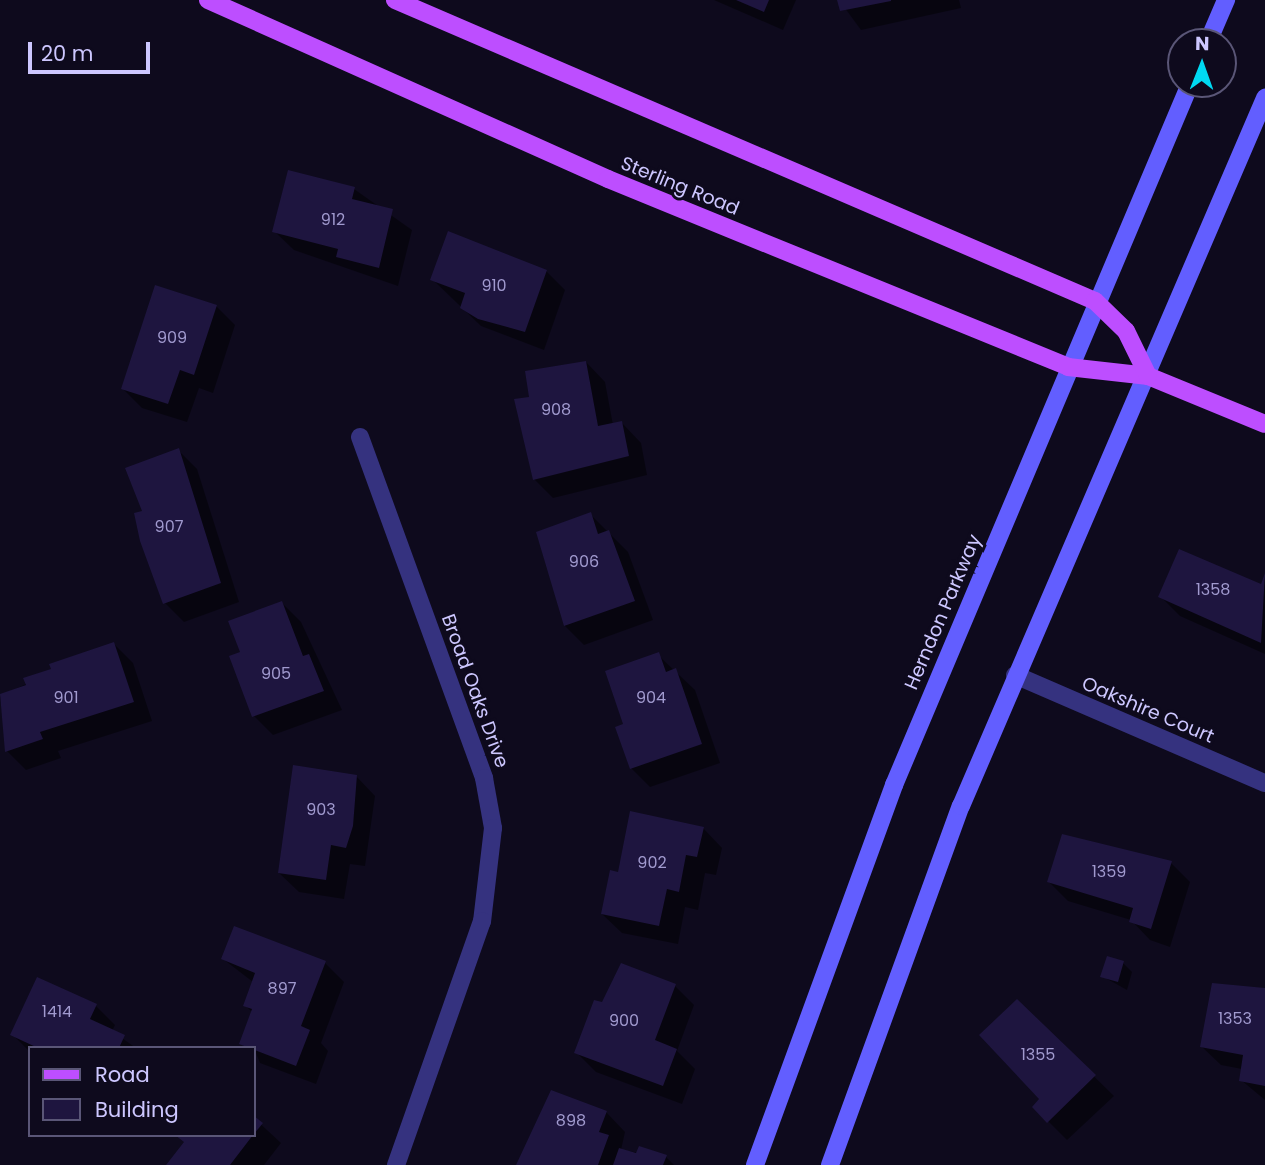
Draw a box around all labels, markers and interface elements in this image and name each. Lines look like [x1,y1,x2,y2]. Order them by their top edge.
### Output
scale bar [32,28,154,72]
north arrow [1167,28,1237,98]
text: N [1195,30,1210,57]
text: 20 m [41,39,94,68]
street label: Sterling Road [617,152,743,220]
house number: 912 [321,210,345,230]
house number: 910 [481,276,507,296]
house number: 909 [157,328,187,348]
house number: 908 [541,400,571,420]
house number: 907 [155,517,183,537]
street label: Herndon Parkway [900,531,986,693]
house number: 906 [569,552,599,572]
house number: 1358 [1196,580,1230,600]
street label: Broad Oaks Drive [437,611,513,771]
house number: 905 [261,664,291,684]
street label: Oakshire Court [1079,672,1217,748]
house number: 901 [53,688,79,708]
house number: 904 [636,688,666,708]
house number: 903 [306,800,336,820]
house number: 902 [637,853,667,873]
house number: 1359 [1092,862,1126,882]
house number: 897 [268,979,296,999]
house number: 1414 [42,1002,72,1022]
house number: 1353 [1218,1009,1252,1029]
house number: 900 [609,1011,639,1031]
house number: 1355 [1021,1045,1055,1065]
legend [28,1046,256,1137]
text: Road [95,1060,150,1089]
text: Building [95,1095,179,1124]
house number: 898 [556,1111,586,1131]

